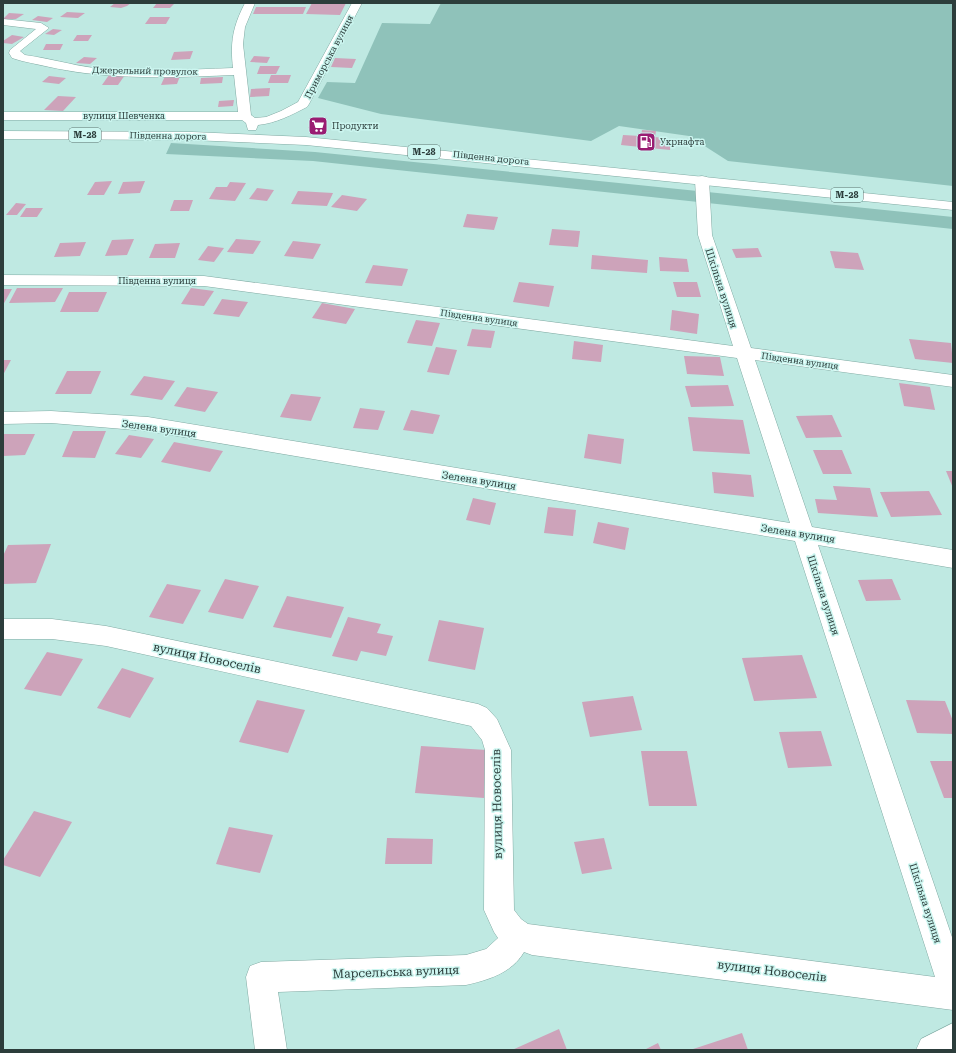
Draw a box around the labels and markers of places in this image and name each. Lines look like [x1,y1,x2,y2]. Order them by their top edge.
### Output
supermarket icon: Продукти [307,115,329,137]
place label: Продукти [332,121,378,131]
fuel station icon: Укрнафта [635,131,657,153]
place label: Укрнафта [660,137,704,147]

